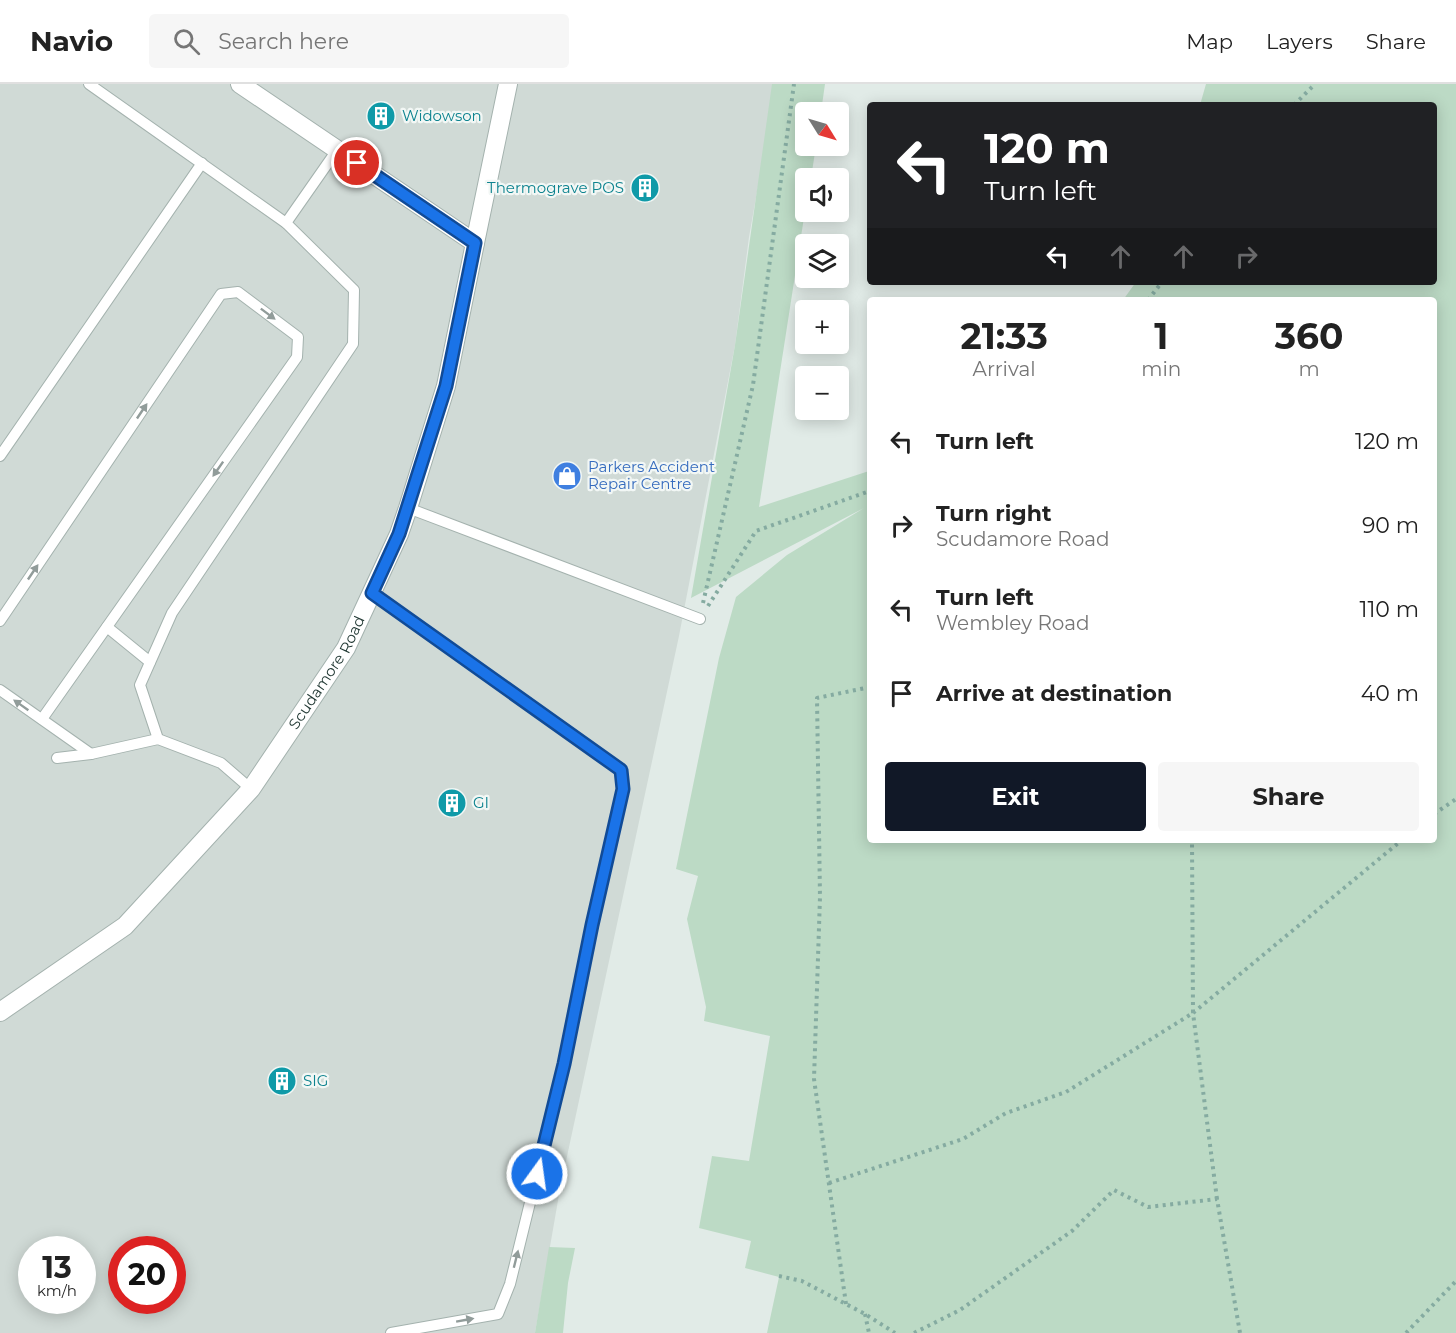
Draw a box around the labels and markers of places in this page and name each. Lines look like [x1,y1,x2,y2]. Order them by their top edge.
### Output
building icon: Widowson [365,100,397,132]
place label: Widowson [402,106,482,125]
pin [331,137,382,188]
building icon: Thermograve POS [629,172,661,204]
place label: Thermograve POS [487,178,624,197]
place label: Parkers Accident Repair Centre [588,457,715,493]
shop icon: Parkers Accident Repair Centre [551,460,583,492]
building icon: GI [436,787,468,819]
place label: GI [473,793,489,812]
building icon: SIG [266,1065,298,1097]
place label: SIG [303,1071,328,1090]

